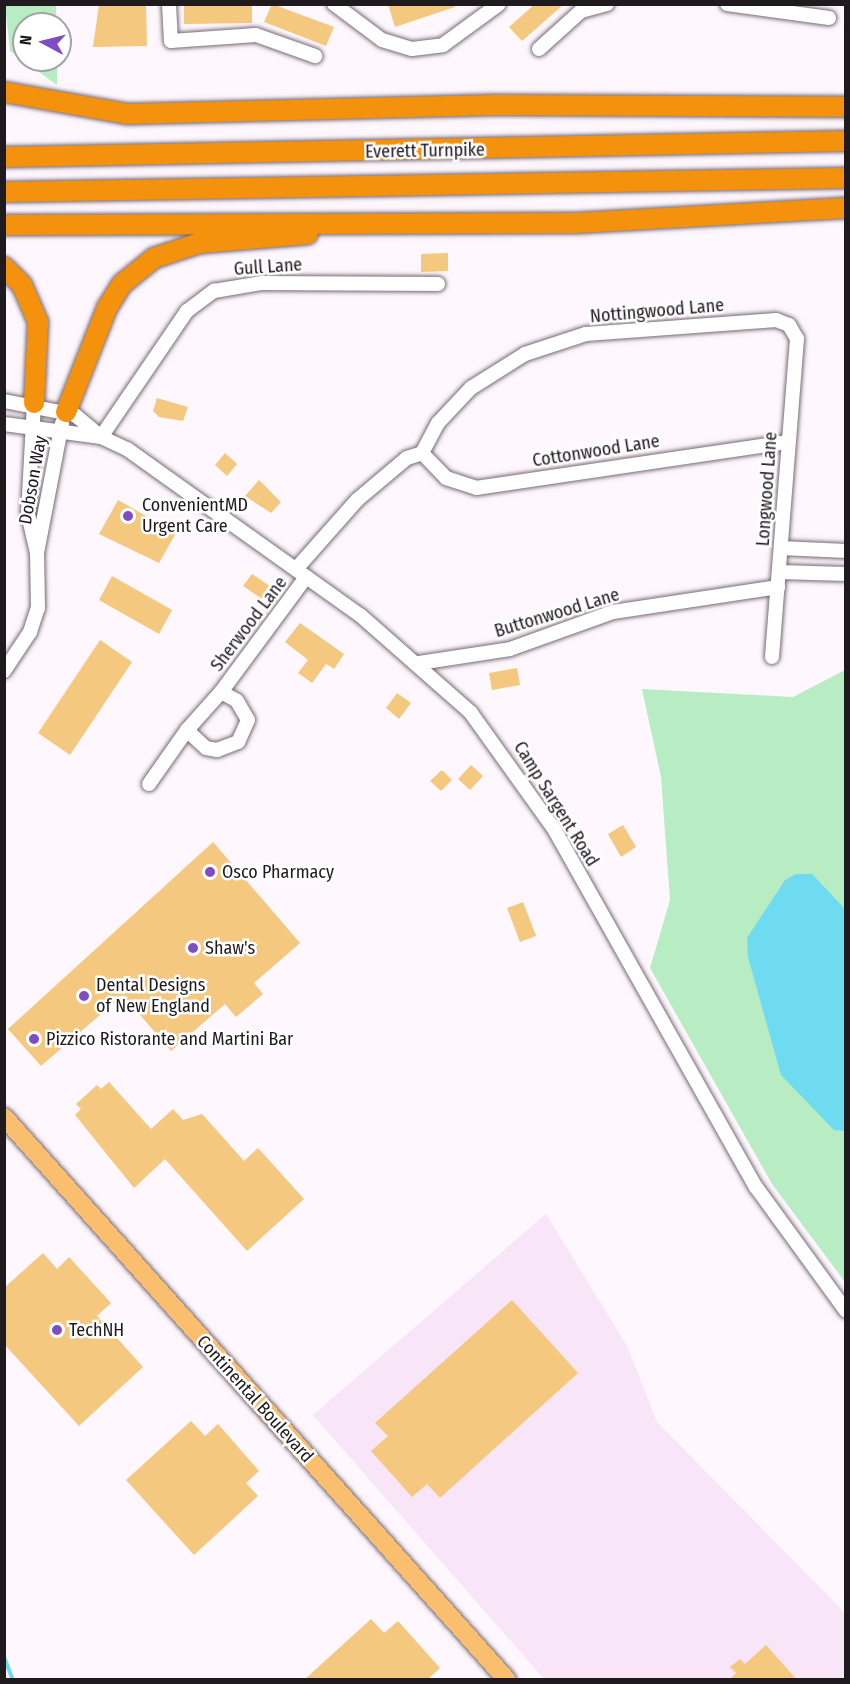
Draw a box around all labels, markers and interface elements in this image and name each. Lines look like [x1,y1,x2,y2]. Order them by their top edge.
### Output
north arrow [12,12,72,72]
text: N [16,34,36,46]
street label: Everett Turnpike [365,139,485,163]
street label: Gull Lane [233,254,303,280]
street label: Nottingwood Lane [589,294,725,328]
street label: Cottonwood Lane [531,430,661,472]
street label: Longwood Lane [752,431,782,547]
street label: Dobson Way [15,434,51,526]
place label: ConvenientMD Urgent Care [142,495,248,538]
marker: ConvenientMD Urgent Care [119,507,137,525]
street label: Sherwood Lane [206,572,292,676]
street label: Buttonwood Lane [492,584,622,642]
street label: Camp Sargent Road [509,738,603,870]
place label: Osco Pharmacy [222,861,334,883]
marker: Osco Pharmacy [203,865,217,879]
place label: Shaw's [205,937,255,959]
marker: Shaw's [186,941,200,955]
place label: Dental Designs of New England [96,975,210,1018]
marker: Dental Designs of New England [77,989,91,1003]
place label: Pizzico Ristorante and Martini Bar [46,1028,293,1050]
marker: Pizzico Ristorante and Martini Bar [27,1032,41,1046]
place label: TechNH [69,1319,124,1341]
marker: TechNH [50,1323,64,1337]
street label: Continental Boulevard [192,1331,318,1467]

